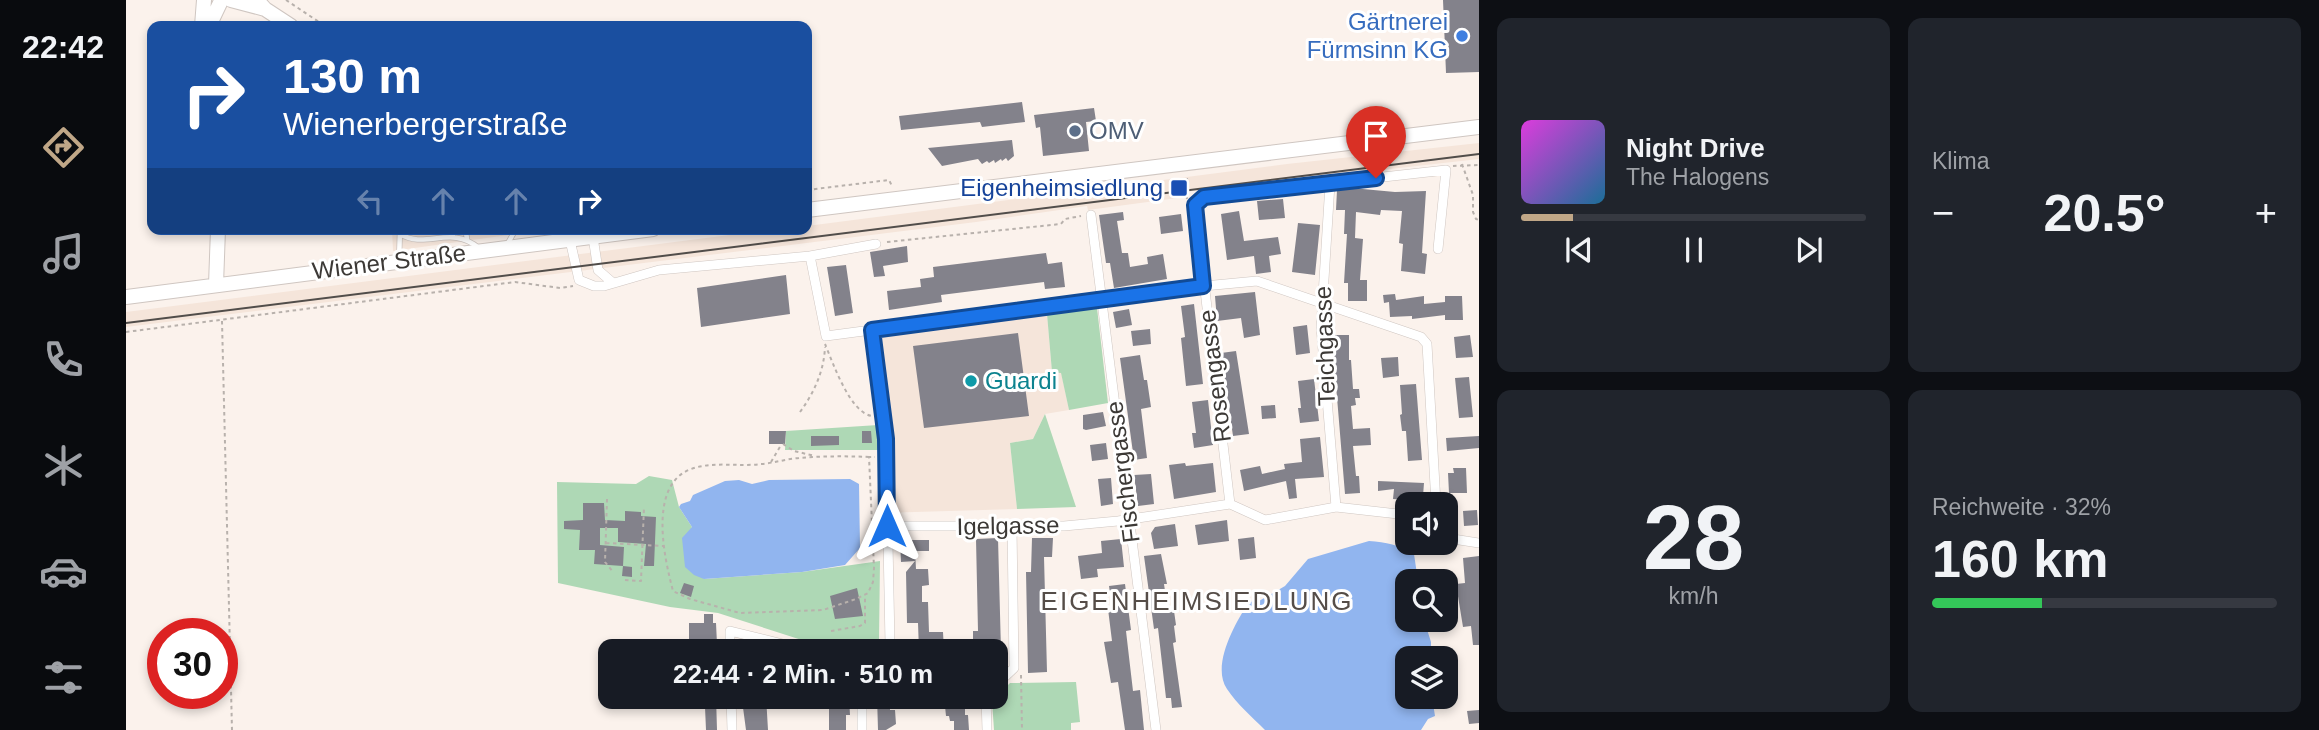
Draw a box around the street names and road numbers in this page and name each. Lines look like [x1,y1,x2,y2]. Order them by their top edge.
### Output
street label: Wiener Straße [311,239,467,284]
street label: Teichgasse [1309,286,1340,406]
street label: Rosengasse [1193,308,1236,444]
street label: Fischergasse [1100,400,1145,545]
street label: Igelgasse [956,511,1060,540]

